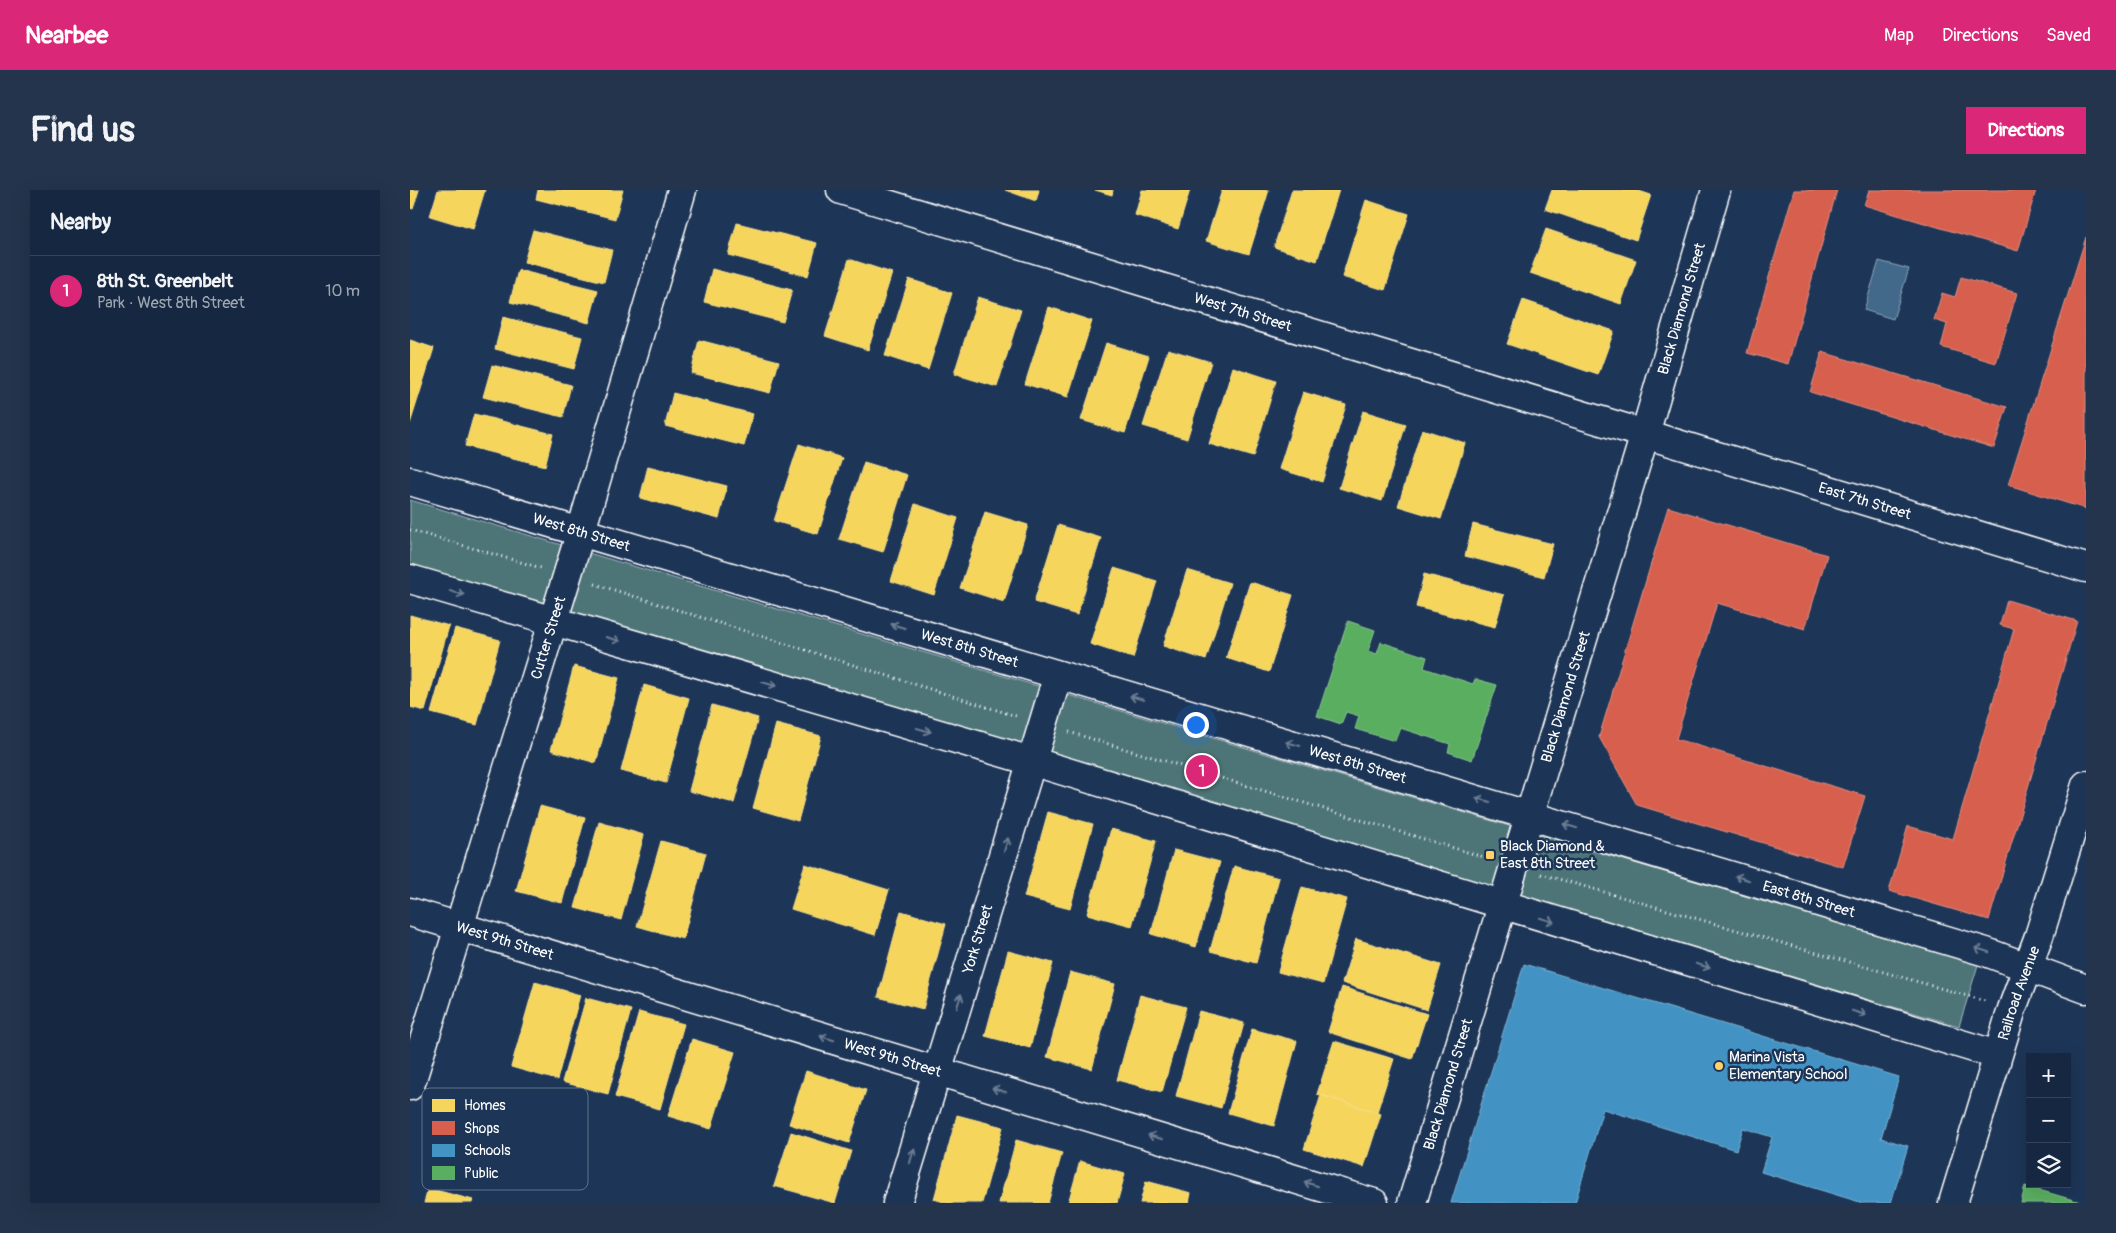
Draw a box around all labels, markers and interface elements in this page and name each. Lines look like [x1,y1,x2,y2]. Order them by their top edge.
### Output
text: Nearbee [25,21,108,50]
text: Map [1884,24,1914,47]
text: Directions [1942,24,2018,47]
text: Saved [2046,24,2091,47]
button: Directions [1966,107,2086,154]
text: Find us [30,108,135,152]
text: Nearby [50,209,111,236]
street label: Black Diamond Street [1654,240,1710,377]
text: 8th St. Greenbelt [97,269,233,293]
text: 1 [63,281,69,301]
text: 10 m [325,281,360,301]
street label: West 7th Street [1192,289,1295,337]
text: Park · West 8th Street [97,293,245,313]
street label: East 7th Street [1816,478,1914,525]
street label: West 8th Street [530,509,633,557]
one-way arrow [448,588,464,598]
street label: Cutter Street [527,593,571,682]
one-way arrow [890,621,906,631]
street label: West 8th Street [918,625,1021,673]
street label: Black Diamond Street [1537,628,1595,765]
one-way arrow [604,634,620,644]
one-way arrow [760,680,776,690]
one-way arrow [1130,693,1146,703]
your location [1183,712,1209,738]
one-way arrow [916,726,932,736]
one-way arrow [1285,739,1301,749]
street label: West 8th Street [1306,741,1409,788]
pin: 1 [1186,752,1218,790]
one-way arrow [1475,794,1491,804]
one-way arrow [1563,821,1578,830]
place label: Black Diamond & East 8th Street [1500,837,1605,873]
one-way arrow [1001,838,1011,854]
marker: Black Diamond & East 8th Street [1484,849,1496,861]
one-way arrow [1735,873,1751,883]
street label: East 8th Street [1760,877,1858,923]
street label: York Street [958,901,998,977]
one-way arrow [1539,915,1555,925]
street label: West 9th Street [454,917,557,965]
street label: Railroad Avenue [1994,943,2045,1043]
one-way arrow [1974,945,1990,955]
one-way arrow [1695,962,1711,972]
one-way arrow [954,993,964,1009]
one-way arrow [1850,1008,1866,1018]
street label: Black Diamond Street [1420,1016,1478,1152]
one-way arrow [820,1032,836,1042]
street label: West 9th Street [841,1034,944,1082]
place label: Marina Vista Elementary School [1729,1048,1848,1084]
map controls [2026,1053,2071,1188]
button: + [2026,1053,2071,1098]
marker: Marina Vista Elementary School [1713,1060,1725,1072]
one-way arrow [992,1084,1008,1094]
legend [422,1088,588,1190]
text: Homes [464,1097,506,1114]
button: − [2026,1098,2071,1143]
text: Shops [464,1120,500,1137]
one-way arrow [1147,1131,1163,1141]
text: Schools [464,1142,511,1159]
button: layers [2026,1143,2071,1188]
one-way arrow [907,1149,917,1165]
text: Public [464,1165,499,1182]
one-way arrow [1303,1178,1319,1188]

